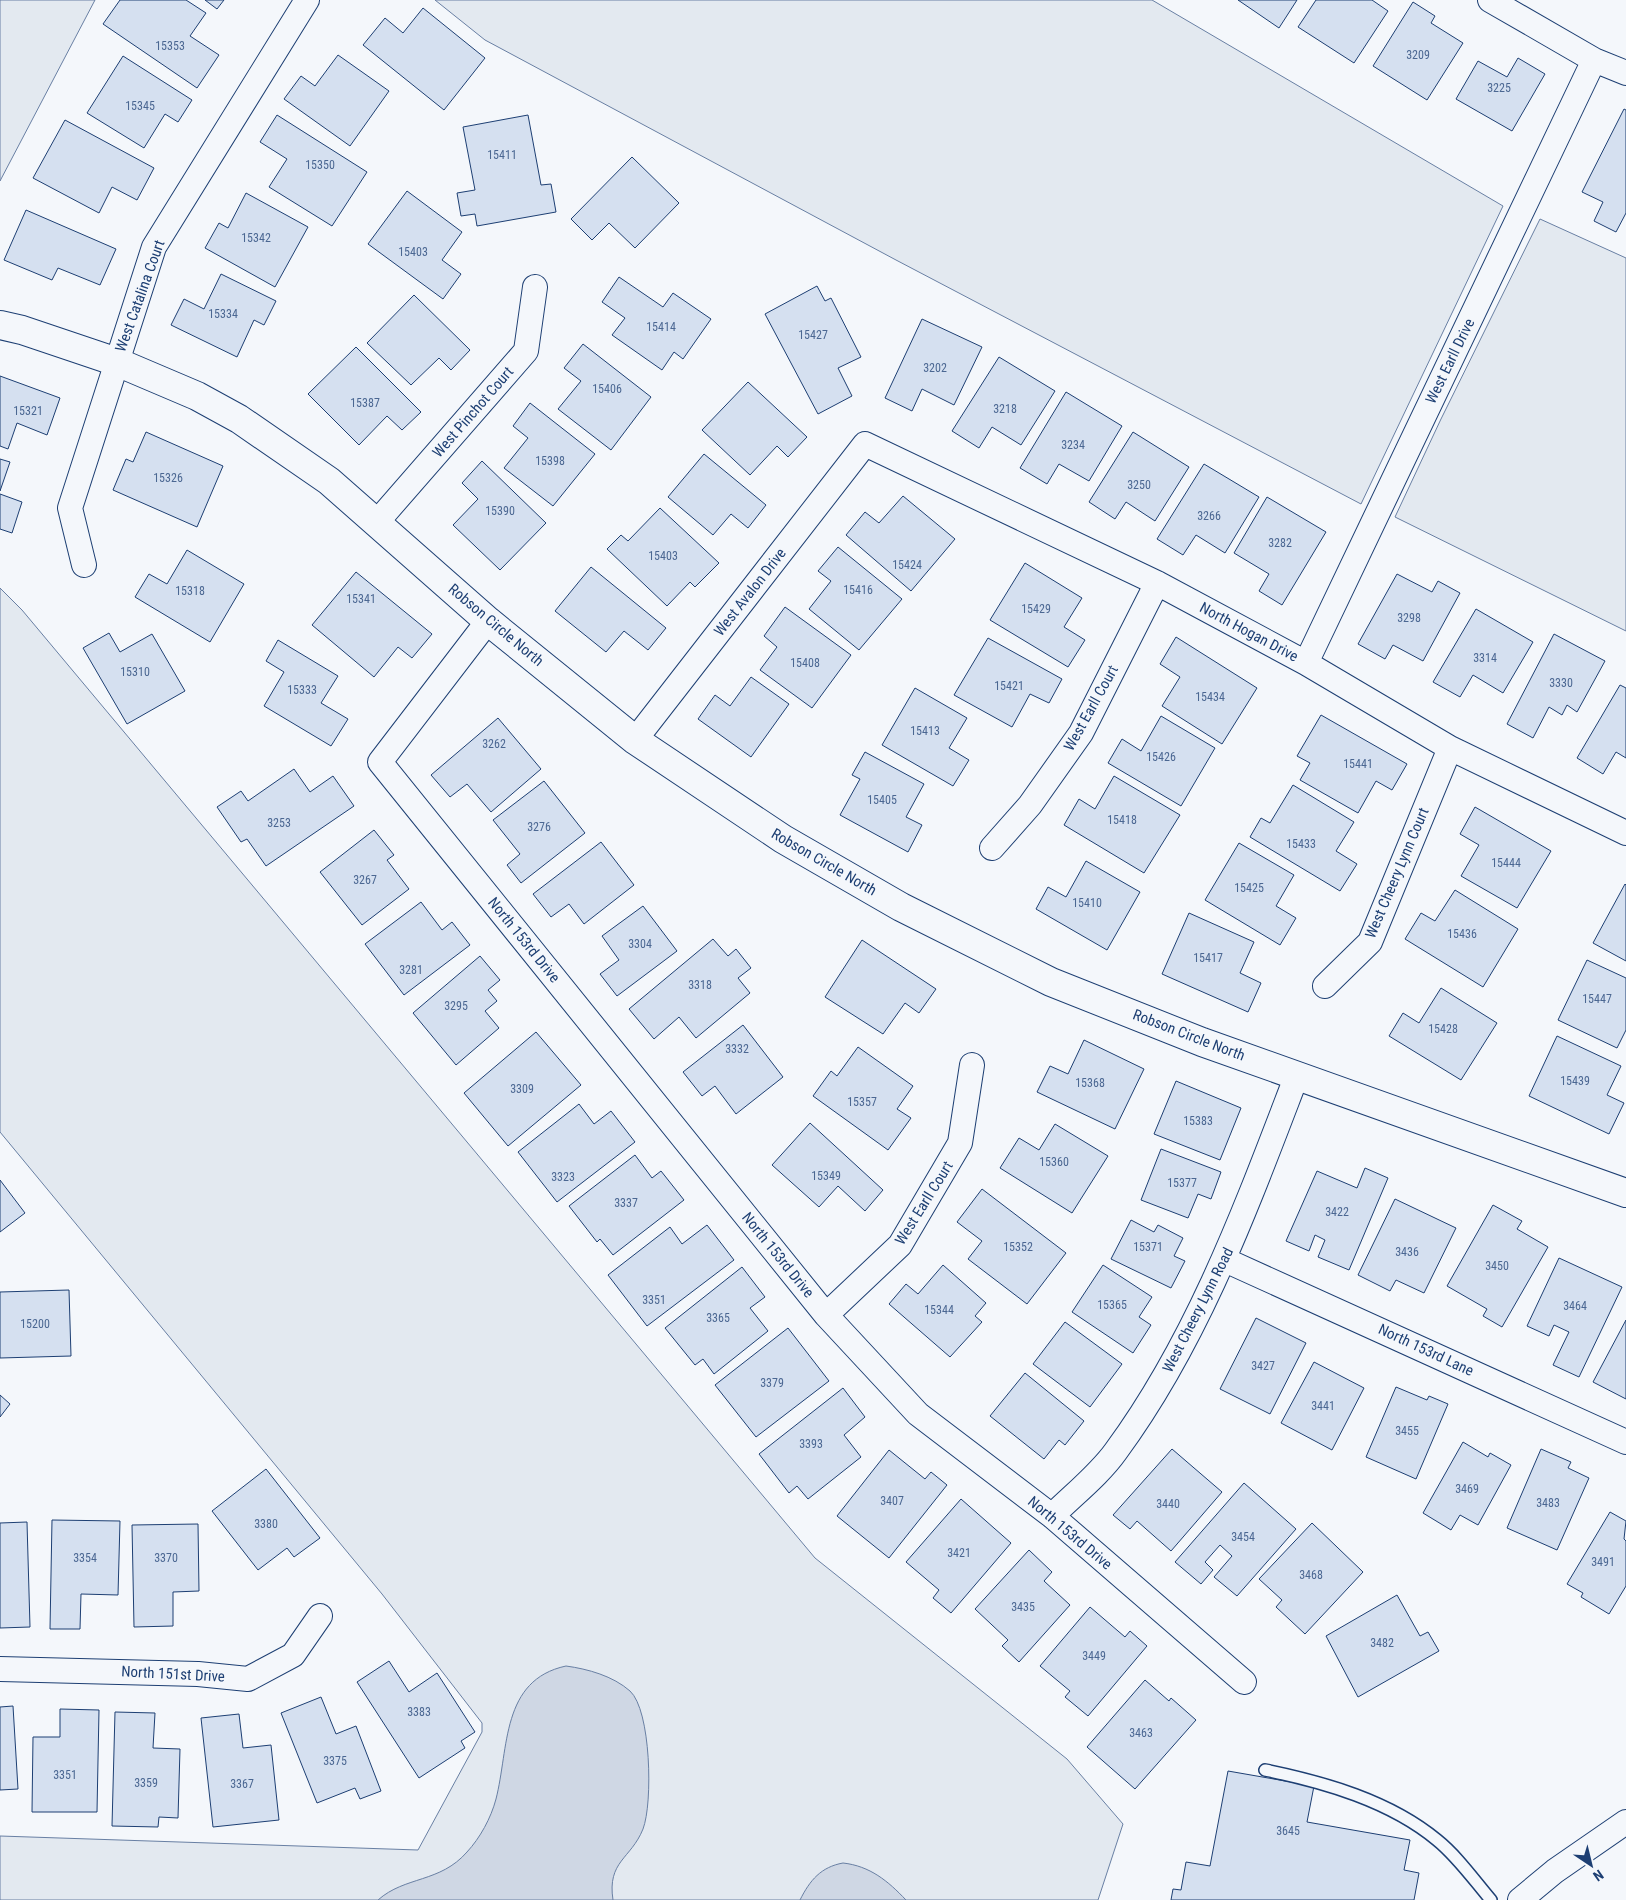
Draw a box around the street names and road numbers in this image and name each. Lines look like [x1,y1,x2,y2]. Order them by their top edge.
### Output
street label: West Catalina Court [111,238,169,354]
street label: West Earll Drive [1422,316,1478,406]
street label: West Pinchot Court [429,363,517,461]
street label: West Avalon Drive [710,545,790,639]
street label: Robson Circle North [445,580,547,670]
street label: North Hogan Drive [1197,598,1301,666]
street label: West Earll Court [1060,662,1122,754]
street label: West Cheery Lynn Court [1361,805,1433,941]
street label: Robson Circle North [768,825,880,899]
street label: North 153rd Drive [484,894,564,986]
street label: Robson Circle North [1130,1005,1248,1065]
street label: West Earll Court [891,1158,957,1248]
street label: North 153rd Drive [738,1209,818,1301]
street label: West Cheery Lynn Road [1159,1245,1237,1375]
street label: North 153rd Lane [1376,1320,1476,1380]
street label: North 153rd Drive [1024,1493,1116,1573]
street label: North 151st Drive [121,1662,225,1686]

